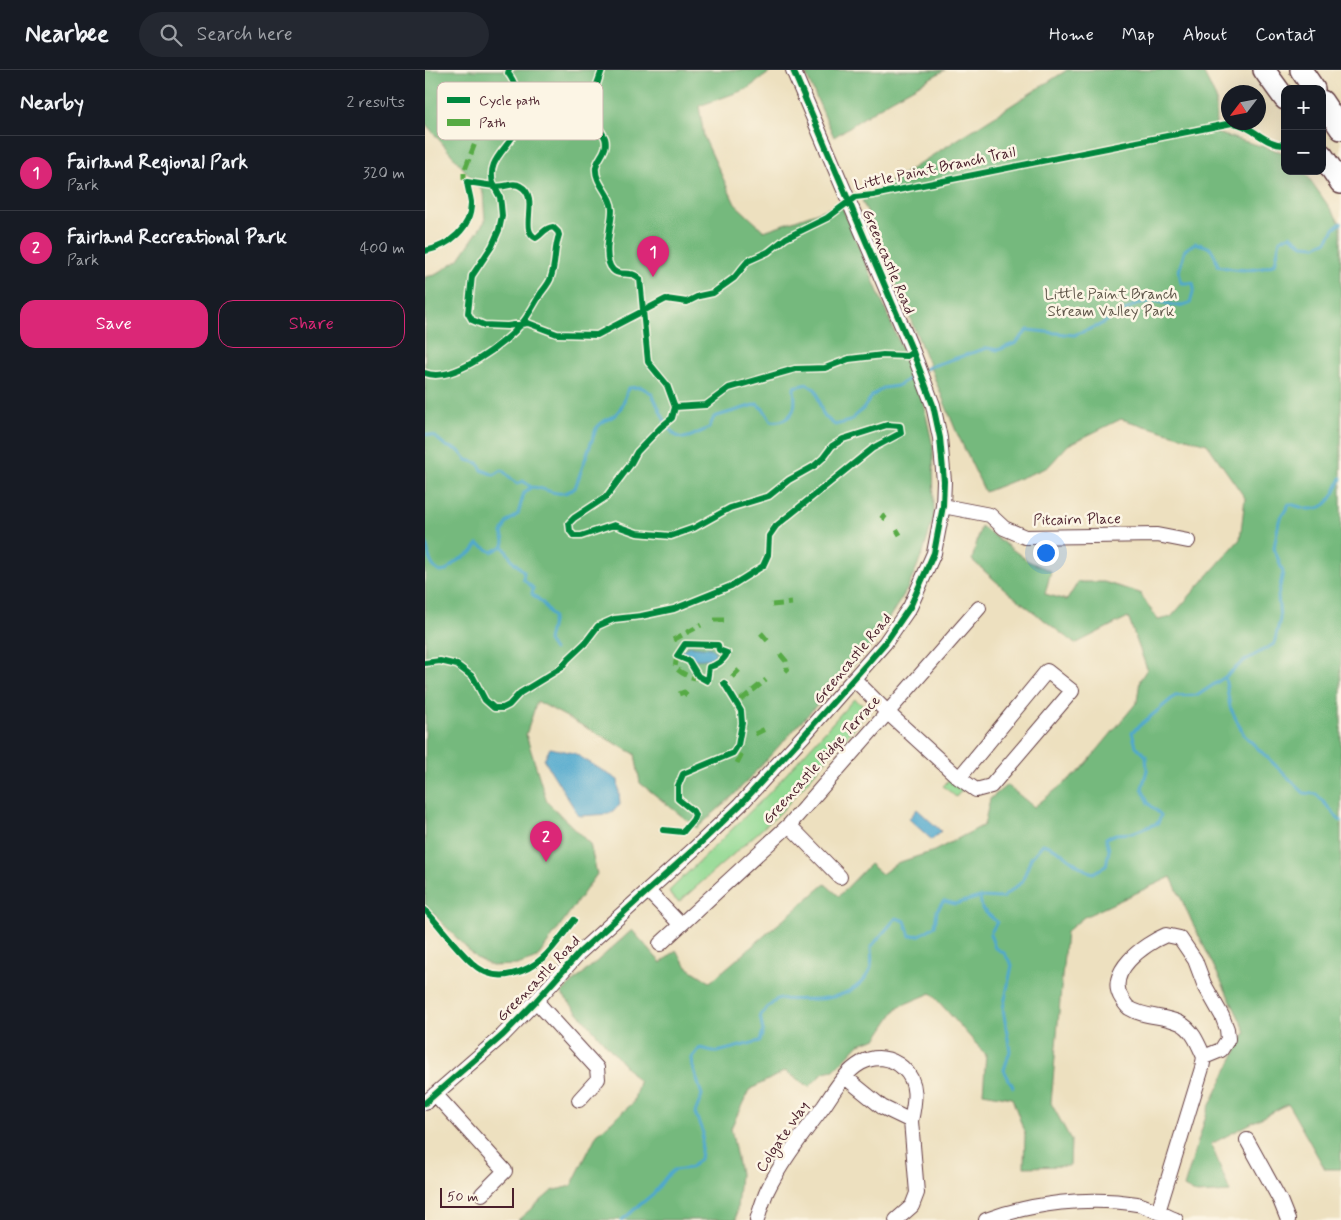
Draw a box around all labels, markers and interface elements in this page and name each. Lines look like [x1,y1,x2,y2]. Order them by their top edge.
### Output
search box [139,12,489,57]
text: Nearbee [25,19,109,50]
icon: search [157,21,185,49]
text: Search here [197,22,293,47]
text: Home [1049,23,1094,47]
text: Map [1122,23,1155,47]
text: About [1183,23,1227,47]
text: Contact [1255,23,1316,47]
legend [437,82,603,140]
north arrow [1221,85,1266,130]
map controls [1281,85,1326,175]
button: + [1281,85,1326,130]
text: Nearby [20,89,84,117]
text: 2 results [347,92,405,113]
text: Cycle path [479,92,540,110]
text: Path [479,114,506,132]
button: − [1281,130,1326,175]
street label: Little Paint Branch Trail [853,142,1017,196]
text: Fairland Regional Park [67,150,248,175]
text: 1 [32,163,40,184]
text: 320 m [363,163,405,184]
text: Park [67,175,99,196]
street label: Greencastle Road [857,206,919,318]
text: Fairland Recreational Park [67,225,287,250]
pin: 1 [637,236,669,277]
text: 2 [32,238,40,259]
text: 400 m [360,238,405,259]
text: Park [67,250,99,271]
park label: Little Paint Branch Stream Valley Park [1045,285,1178,322]
button: Save [20,300,208,348]
button: Share [218,300,405,348]
street label: Pitcairn Place [1033,509,1121,531]
your location [1033,540,1059,566]
street label: Greencastle Road [809,610,897,708]
street label: Greencastle Ridge Terrace [759,691,885,829]
pin: 2 [530,821,562,862]
street label: Greencastle Road [493,932,585,1026]
street label: Colgate Way [752,1097,815,1177]
scale bar [440,1185,514,1208]
text: 50 m [447,1188,478,1206]

